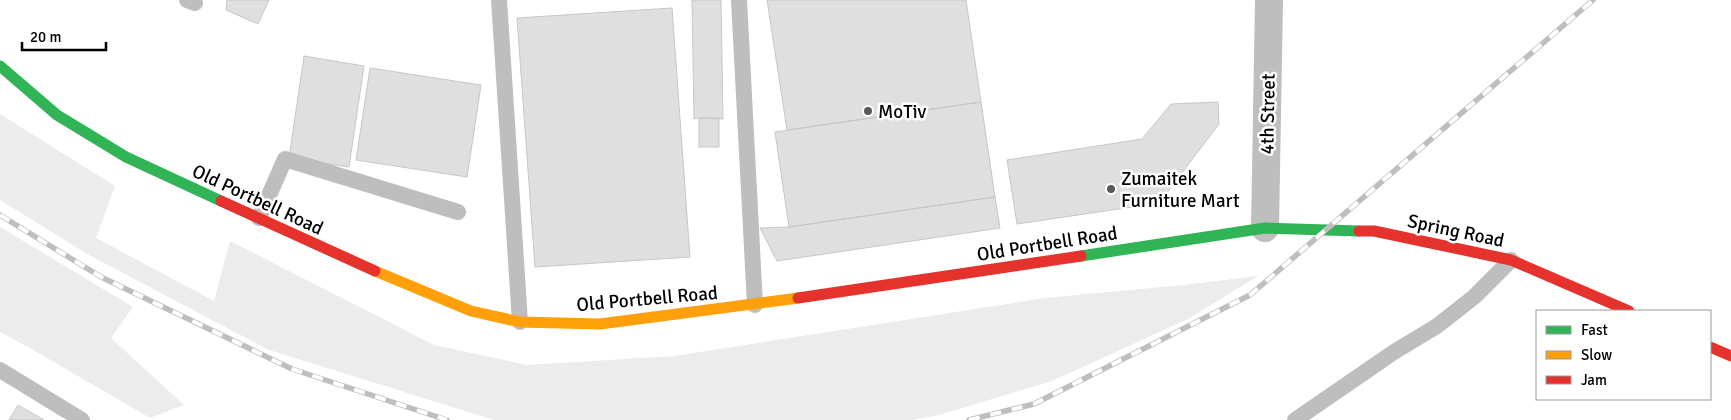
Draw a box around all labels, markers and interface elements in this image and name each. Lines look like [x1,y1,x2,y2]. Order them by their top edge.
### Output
scale bar [22,20,106,52]
text: 20 m [30,28,61,46]
street label: 4th Street [1255,73,1281,155]
place label: MoTiv [878,100,927,124]
marker: MoTiv [862,105,874,117]
street label: Old Portbell Road [188,159,327,241]
place label: Zumaitek Furniture Mart [1121,167,1240,213]
marker: Zumaitek Furniture Mart [1105,183,1117,195]
street label: Spring Road [1405,209,1506,253]
street label: Old Portbell Road [975,221,1119,267]
street label: Old Portbell Road [575,281,719,317]
legend [1536,310,1711,400]
text: Fast [1581,321,1608,339]
text: Slow [1581,346,1612,364]
text: Jam [1581,371,1607,389]

